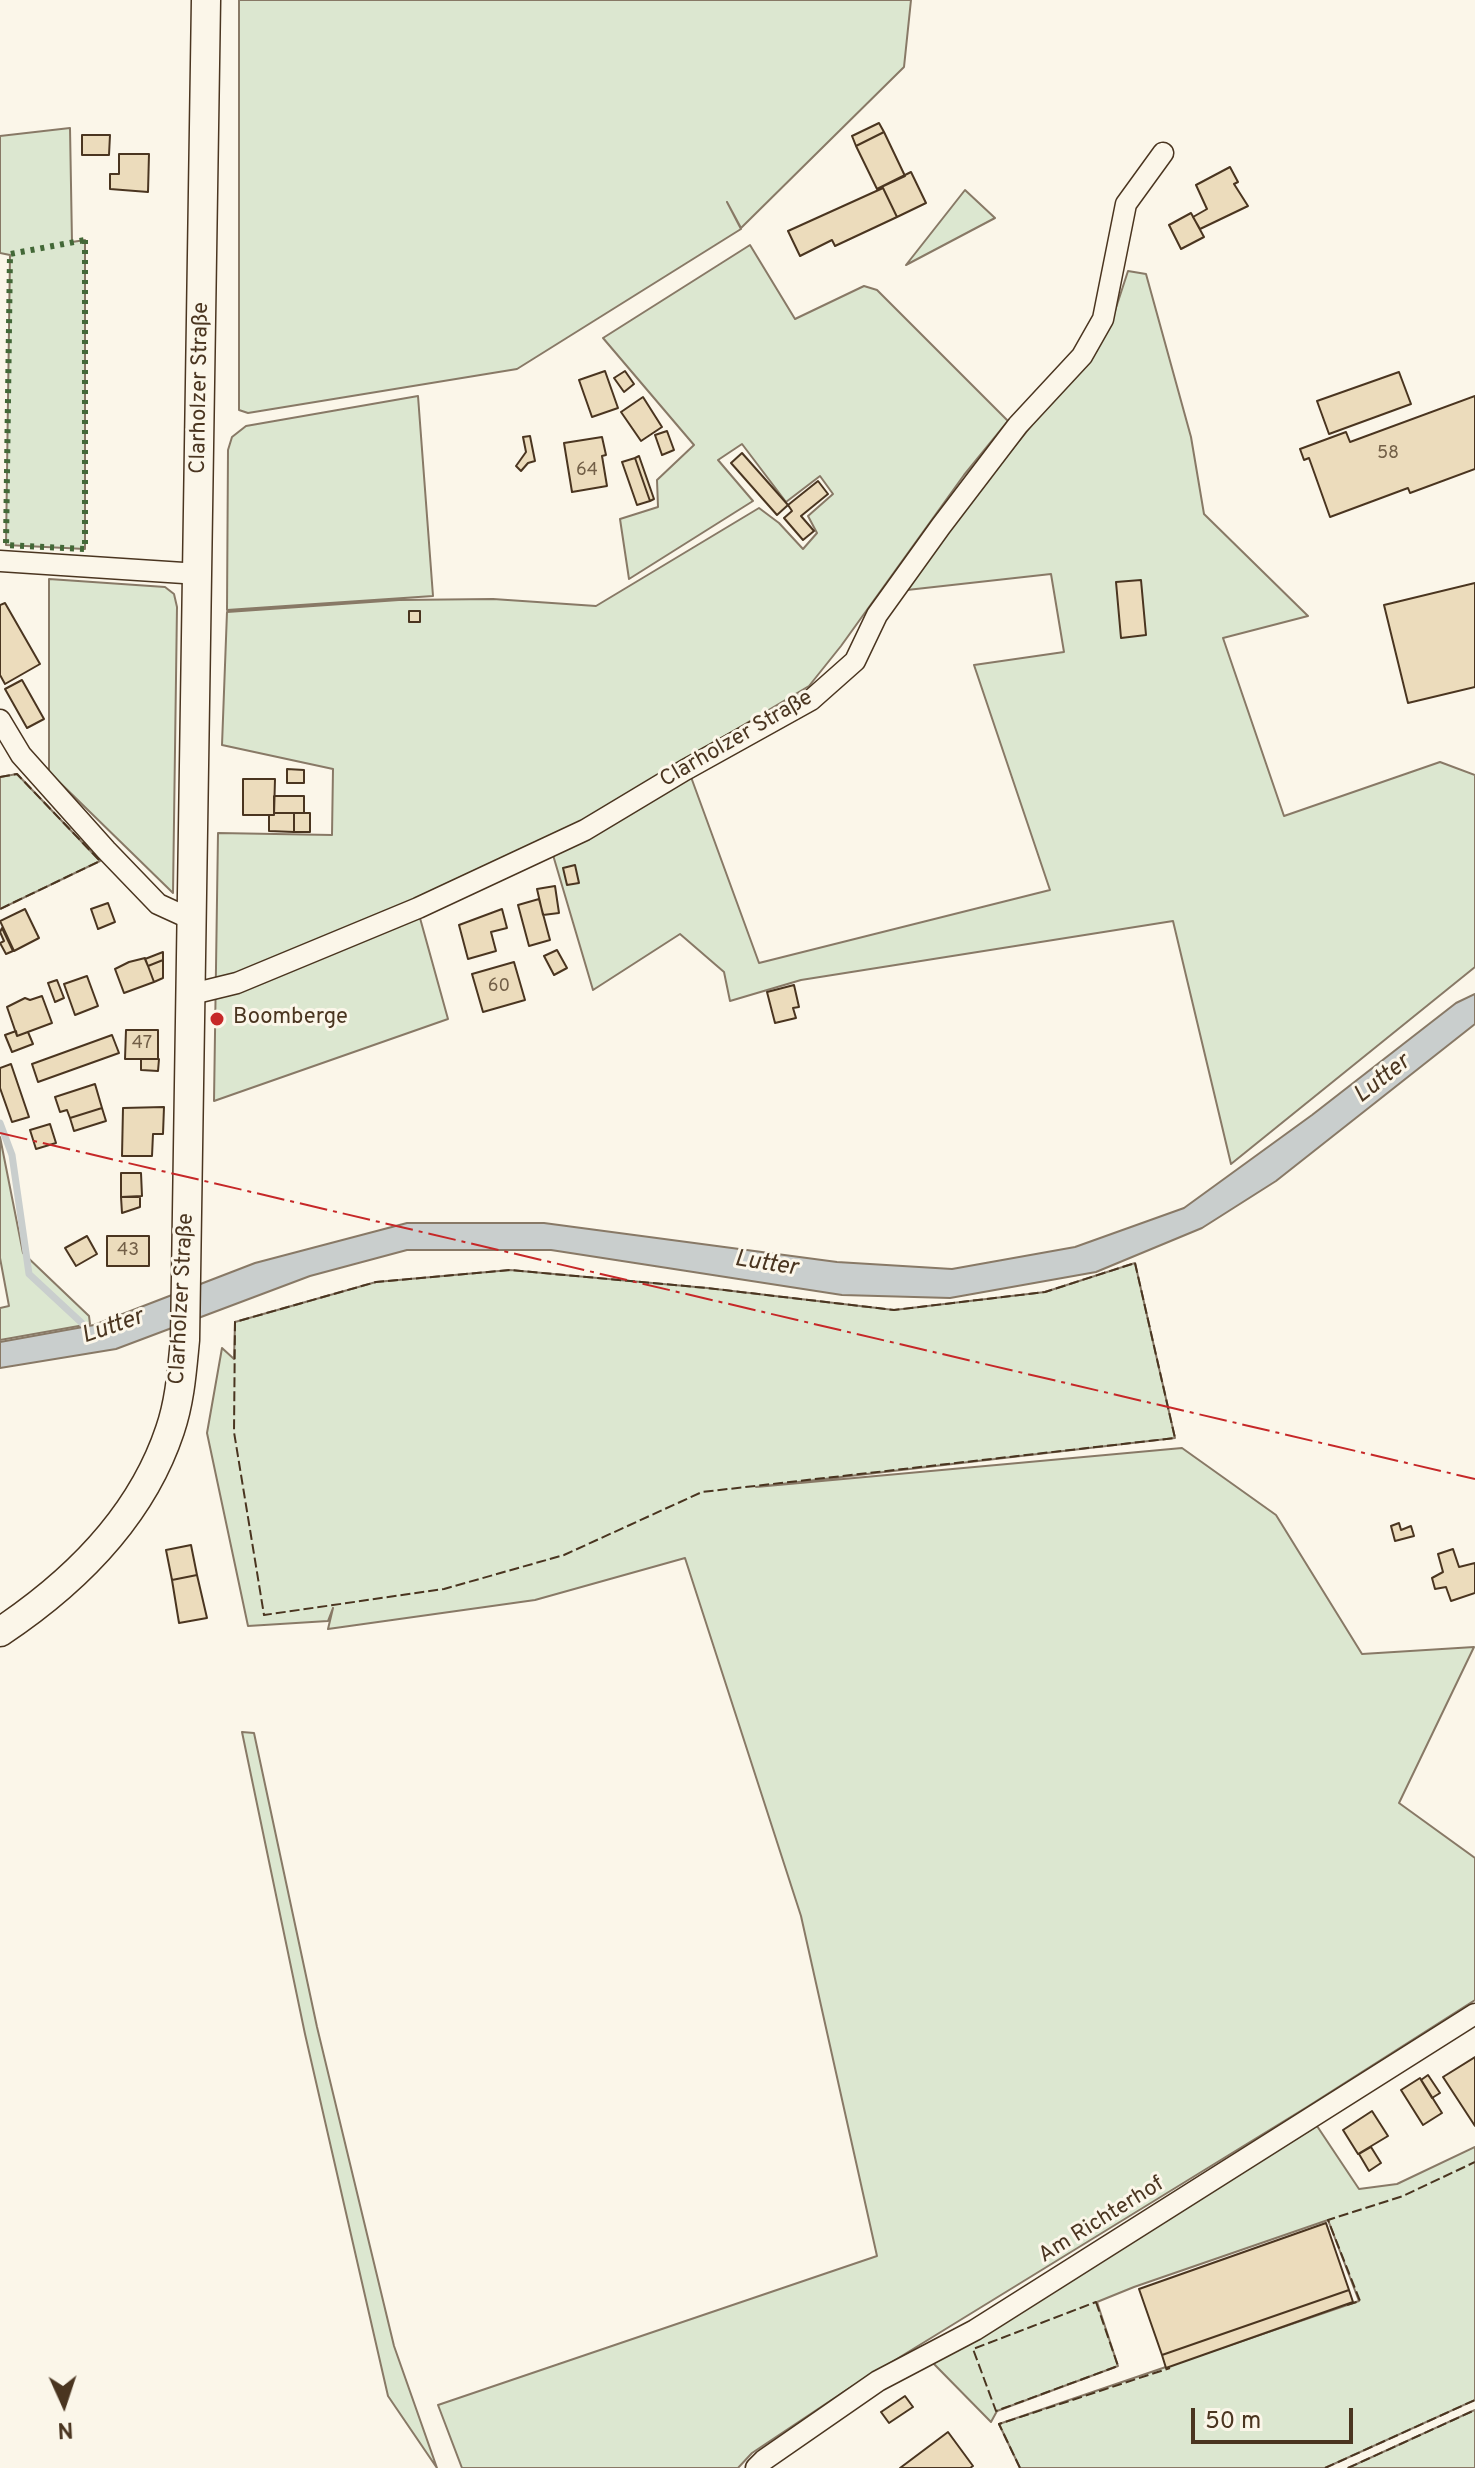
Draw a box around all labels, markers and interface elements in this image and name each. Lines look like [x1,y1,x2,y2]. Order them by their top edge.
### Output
street label: Clarholzer Straße [186,302,216,474]
house number: 58 [1377,443,1399,465]
house number: 64 [576,460,598,482]
street label: Clarholzer Straße [656,686,818,794]
house number: 60 [488,976,510,998]
place label: Boomberge [233,1006,348,1032]
marker: Boomberge [208,1010,226,1028]
house number: 47 [132,1033,152,1055]
water label: Lutter [1349,1049,1417,1111]
street label: Clarholzer Straße [165,1213,201,1385]
house number: 43 [117,1240,139,1262]
water label: Lutter [732,1246,800,1284]
water label: Lutter [78,1304,148,1352]
street label: Am Richterhof [1034,2172,1170,2270]
north arrow [24,2364,104,2444]
scale bar [1195,2392,1357,2442]
text: 50 m [1205,2407,1261,2437]
text: N [57,2415,74,2442]

